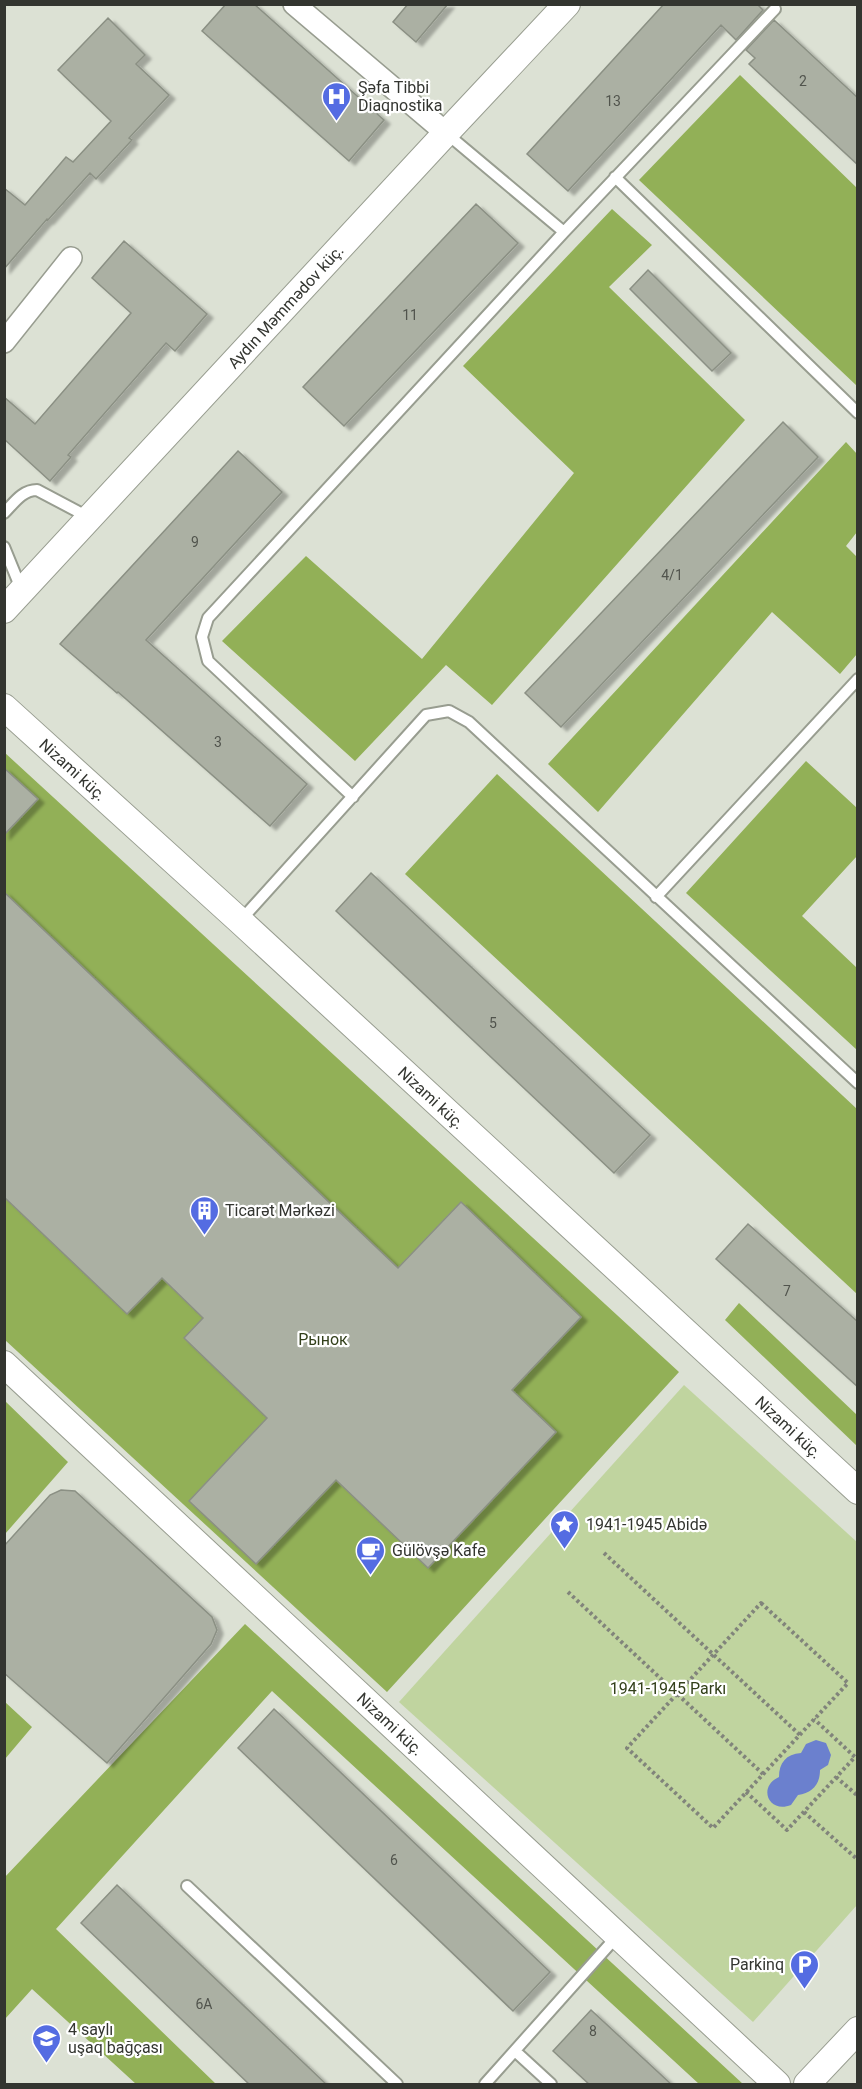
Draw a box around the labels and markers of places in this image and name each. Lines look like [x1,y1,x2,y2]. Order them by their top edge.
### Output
place label: Şəfa Tibbi Diaqnostika [358,78,442,115]
hospital icon: Şəfa Tibbi Diaqnostika [321,80,353,122]
building icon: Ticarət Mərkəzi [188,1194,220,1236]
place label: Ticarət Mərkəzi [225,1201,335,1220]
place icon: 1941-1945 Abidə [549,1508,581,1550]
place label: 1941-1945 Abidə [586,1515,707,1534]
cafe icon: Gülövşə Kafe [355,1534,387,1576]
place label: Gülövşə Kafe [392,1541,486,1560]
parking icon: Parkinq [789,1948,821,1990]
place label: Parkinq [730,1955,784,1974]
place label: 4 saylı uşaq bağçası [68,2020,163,2057]
school or university icon: 4 saylı uşaq bağçası [31,2022,63,2064]

